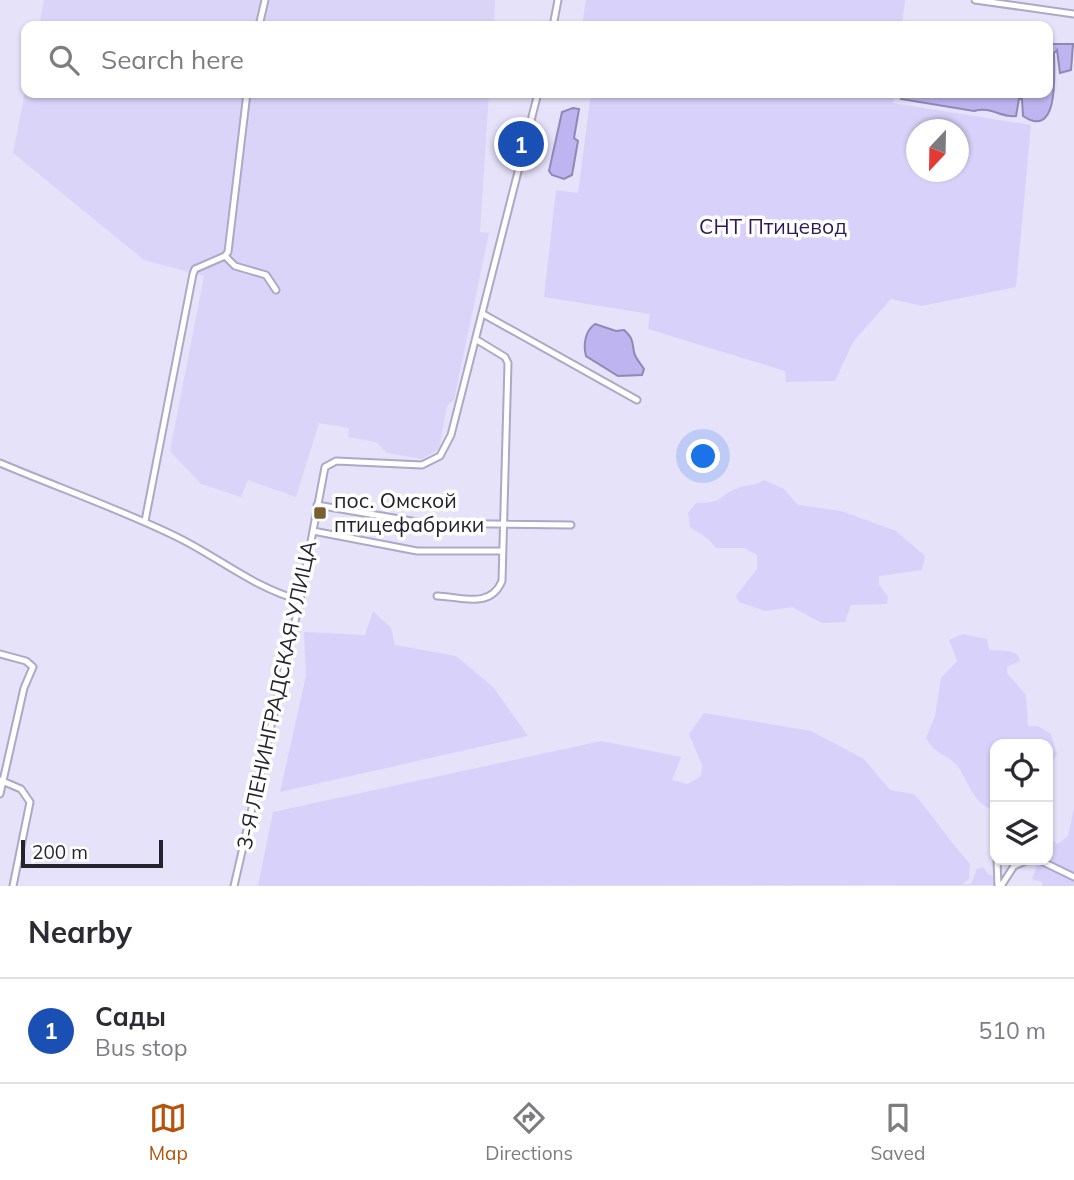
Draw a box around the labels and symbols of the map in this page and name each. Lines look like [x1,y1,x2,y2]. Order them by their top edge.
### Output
pin: 1 [498,118,544,170]
north arrow [906,119,969,182]
park label: СНТ Птицевод [699,213,847,239]
your location [686,439,720,473]
place label: пос. Омской птицефабрики [334,487,484,537]
marker: пос. Омской птицефабрики [312,505,328,521]
street label: 3-Я ЛЕНИНГРАДСКАЯ УЛИЦА [231,538,322,851]
scale bar [21,837,163,869]

